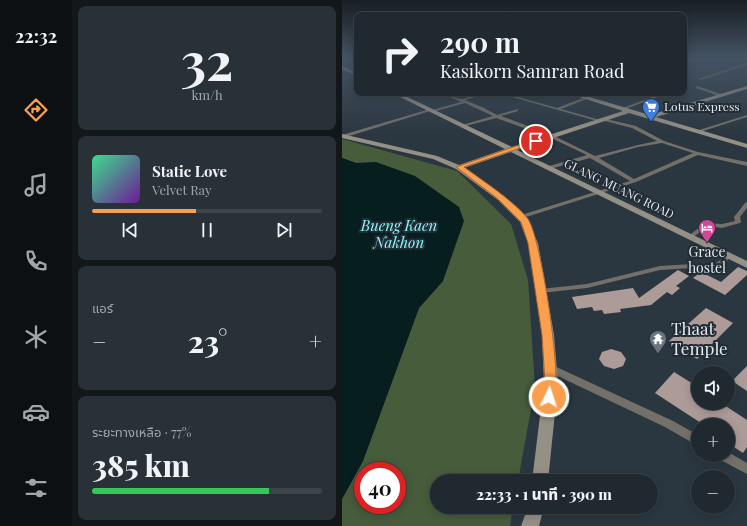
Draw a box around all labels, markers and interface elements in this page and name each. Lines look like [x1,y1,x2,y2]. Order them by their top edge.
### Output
text: 290 m [440,23,520,60]
text: 22:32 [15,24,57,48]
text: 32 [181,25,233,94]
icon: right [374,28,426,80]
text: Kasikorn Samran Road [440,59,624,83]
text: km/h [191,86,223,103]
icon: directions [22,96,50,124]
supermarket icon: Lotus Express [641,97,661,122]
place label: Lotus Express [664,98,740,114]
pin [519,124,553,158]
icon: arrive [525,130,547,152]
street label: GLANG MUANG ROAD [562,154,677,222]
text: Static Love [152,161,227,181]
icon: music [22,171,50,199]
text: Velvet Ray [152,181,212,198]
water label: Bueng Kaen Nakhon [360,215,437,252]
hotel icon: Grace hostel [697,218,717,243]
icon: previous [119,219,141,241]
icon: pause [196,219,218,241]
icon: next [273,219,295,241]
place label: Grace hostel [688,242,726,277]
icon: phone [22,247,50,275]
text: แอร์ [92,299,113,316]
place label: Thaat Temple [671,317,728,359]
text: 23° [188,321,227,361]
icon: climate [22,323,50,351]
text: − [92,326,106,356]
text: + [309,326,322,356]
temple icon: Thaat Temple [648,329,668,354]
map controls [691,366,735,514]
button: sound [691,366,735,410]
position arrow [528,376,570,418]
icon: car [22,398,50,426]
button: + [691,418,735,462]
text: ระยะทางเหลือ · 77% [92,423,192,440]
text: 385 km [92,445,190,485]
speed limit sign: 40 [354,462,406,514]
button: − [691,470,735,514]
icon: filters [22,474,50,502]
text: 22:33 · 1 นาที · 390 m [476,484,612,504]

